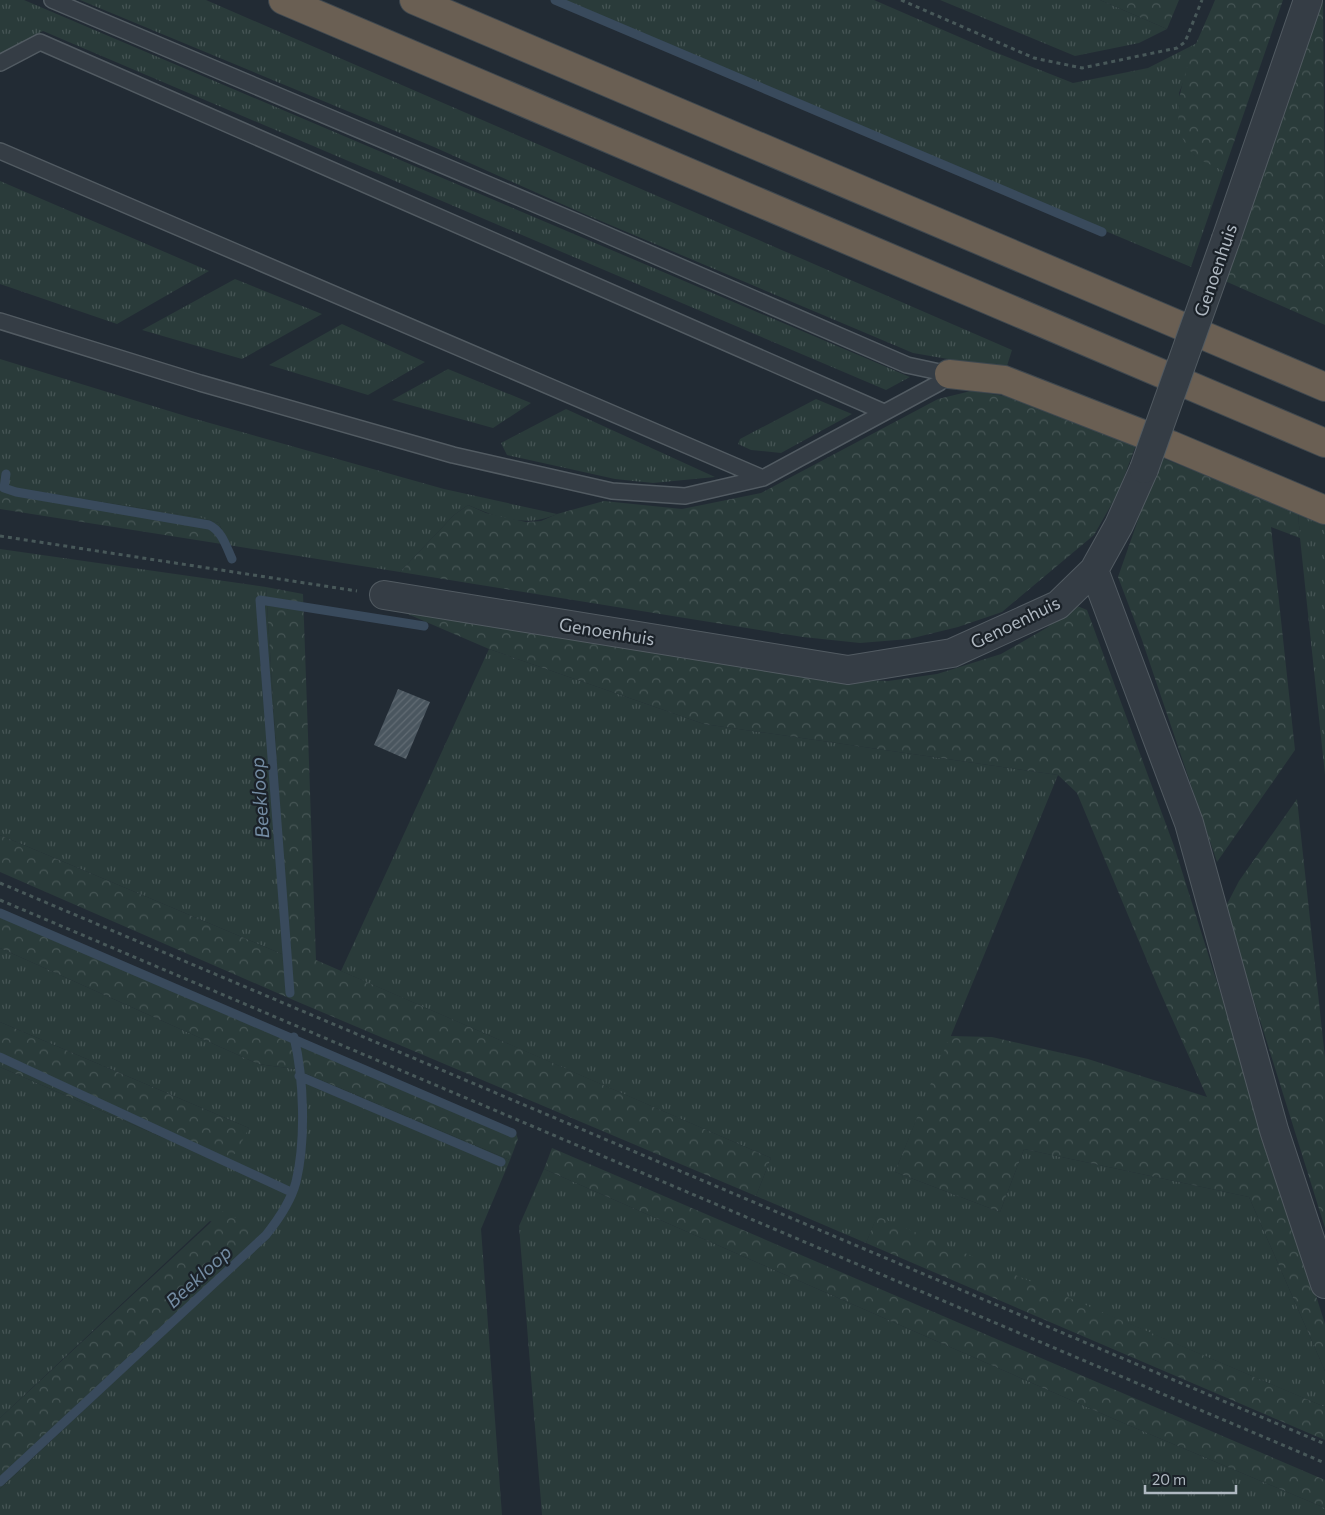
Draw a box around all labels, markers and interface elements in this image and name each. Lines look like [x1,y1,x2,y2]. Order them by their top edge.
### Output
street label: Genoenhuis [1189,221,1241,319]
street label: Genoenhuis [967,591,1063,653]
street label: Genoenhuis [557,613,657,649]
water label: Beekloop [245,757,273,839]
water label: Beekloop [160,1240,236,1312]
scale bar [1145,1462,1236,1494]
text: 20 m [1152,1470,1186,1488]

